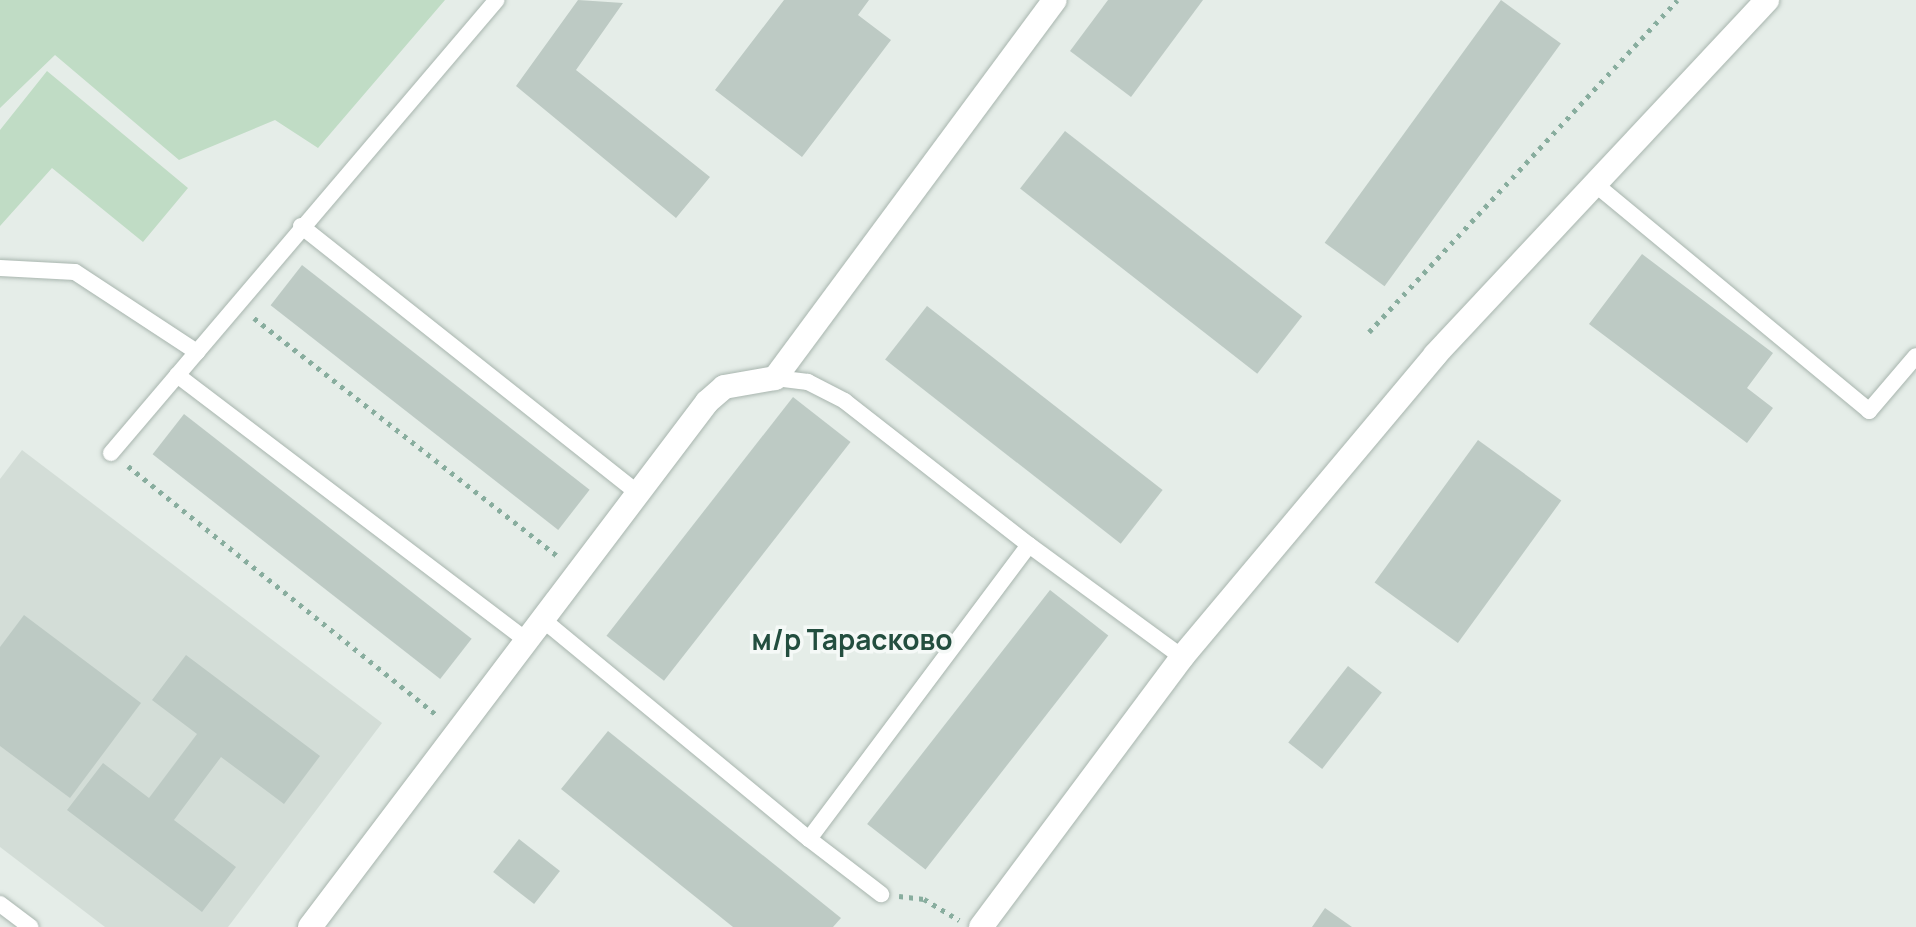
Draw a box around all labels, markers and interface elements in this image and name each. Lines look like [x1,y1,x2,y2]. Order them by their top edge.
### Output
district label: м/р Тарасково [752,622,952,656]

